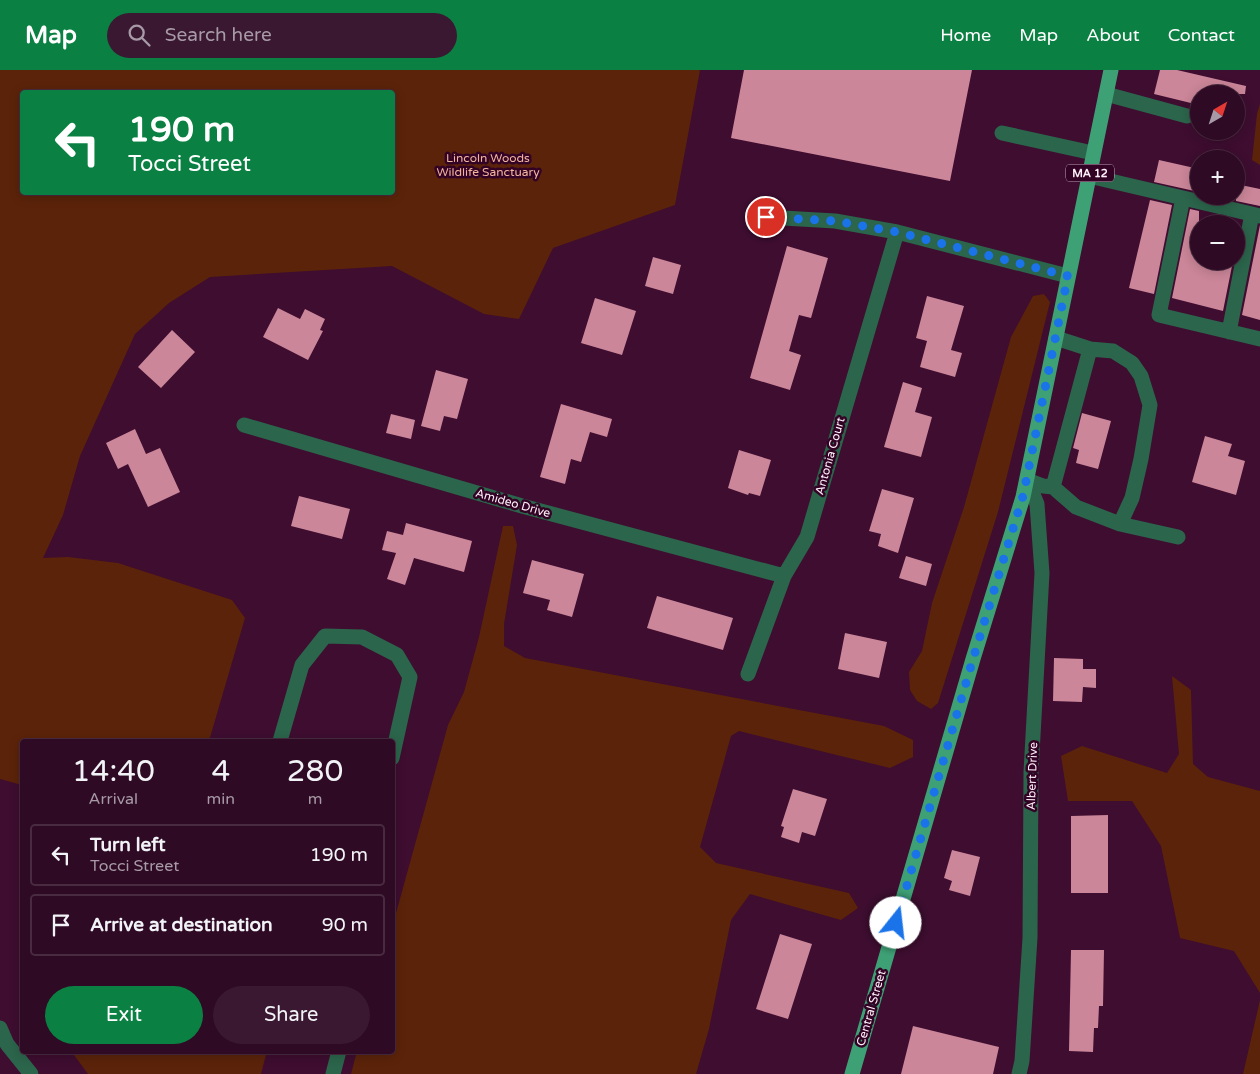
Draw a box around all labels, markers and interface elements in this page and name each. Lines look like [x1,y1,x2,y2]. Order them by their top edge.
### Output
search box [107,13,457,58]
text: Map [25,21,77,50]
icon: search [125,21,153,49]
text: Search here [165,24,272,46]
text: Home [940,24,991,46]
text: Map [1019,24,1058,46]
text: About [1086,24,1140,46]
text: Contact [1168,24,1235,46]
north arrow [1190,85,1245,140]
map controls [1190,85,1245,270]
text: 190 m [128,109,235,151]
icon: left [45,110,110,175]
button: + [1190,150,1245,205]
text: Tocci Street [128,151,251,177]
park label: Lincoln Woods Wildlife Sanctuary [436,151,540,179]
road number: MA 12 [1066,165,1114,182]
pin [745,196,787,238]
icon: arrive [752,203,780,231]
button: − [1190,215,1245,270]
street label: Antonia Court [812,415,848,496]
street label: Amideo Drive [474,486,552,520]
street label: Albert Drive [1024,742,1040,810]
text: 14:40 [72,753,155,790]
text: 4 [211,753,230,790]
text: 280 [287,753,343,790]
text: Arrival [89,789,138,809]
text: min [207,789,235,809]
text: m [308,789,322,809]
text: Turn left [90,834,166,856]
icon: left [47,841,75,869]
text: 190 m [310,844,368,866]
text: Tocci Street [90,856,179,876]
position arrow [869,896,921,948]
icon: arrive [47,911,75,939]
text: Arrive at destination [90,914,273,936]
text: 90 m [322,914,368,936]
street label: Central Street [853,968,889,1048]
button: Exit [45,986,203,1044]
button: Share [213,986,370,1044]

